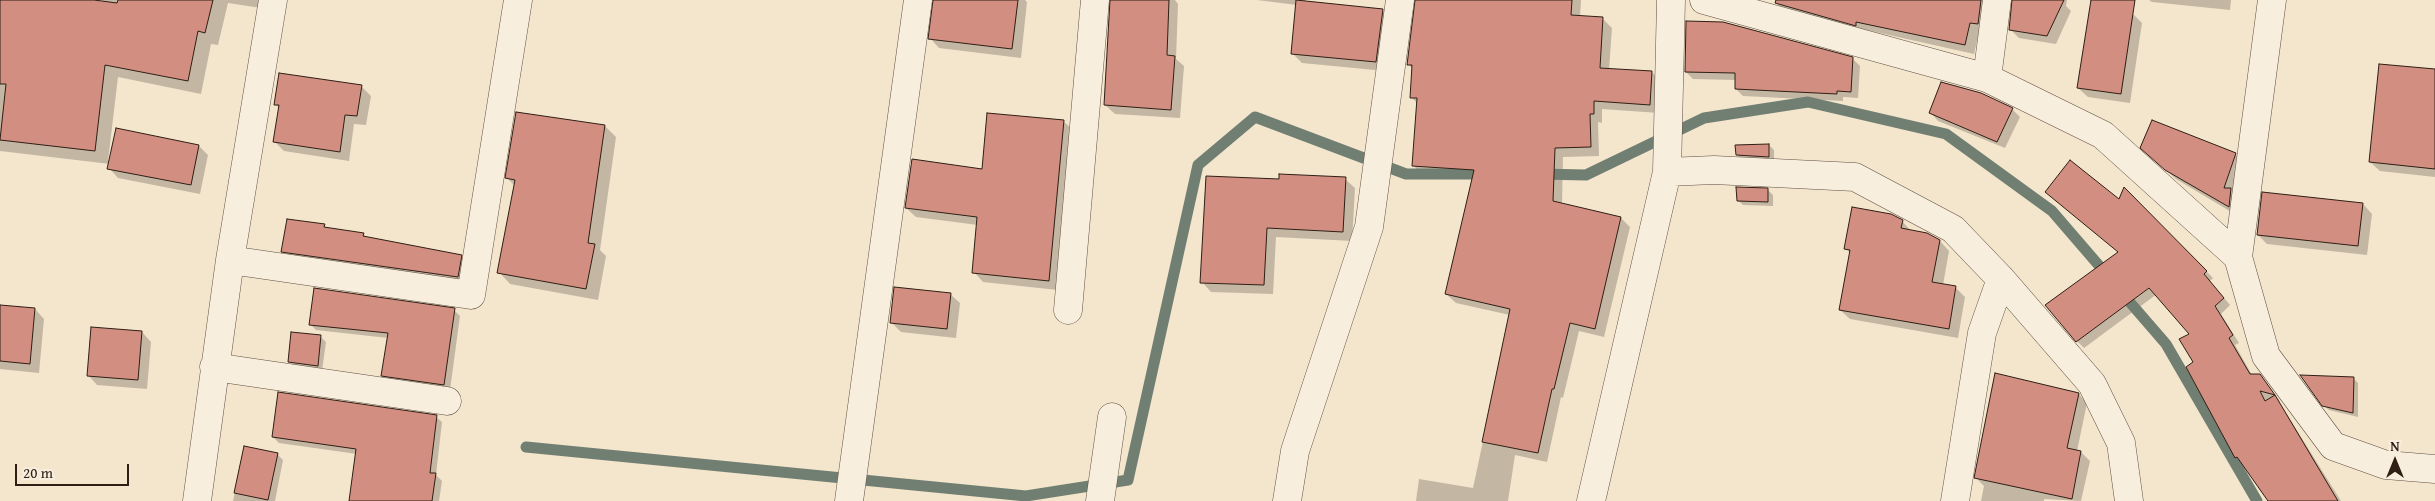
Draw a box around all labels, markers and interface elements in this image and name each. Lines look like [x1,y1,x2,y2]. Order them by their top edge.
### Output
north arrow [2370,436,2420,486]
text: N [2390,436,2400,456]
scale bar [18,454,131,486]
text: 20 m [23,462,53,483]

